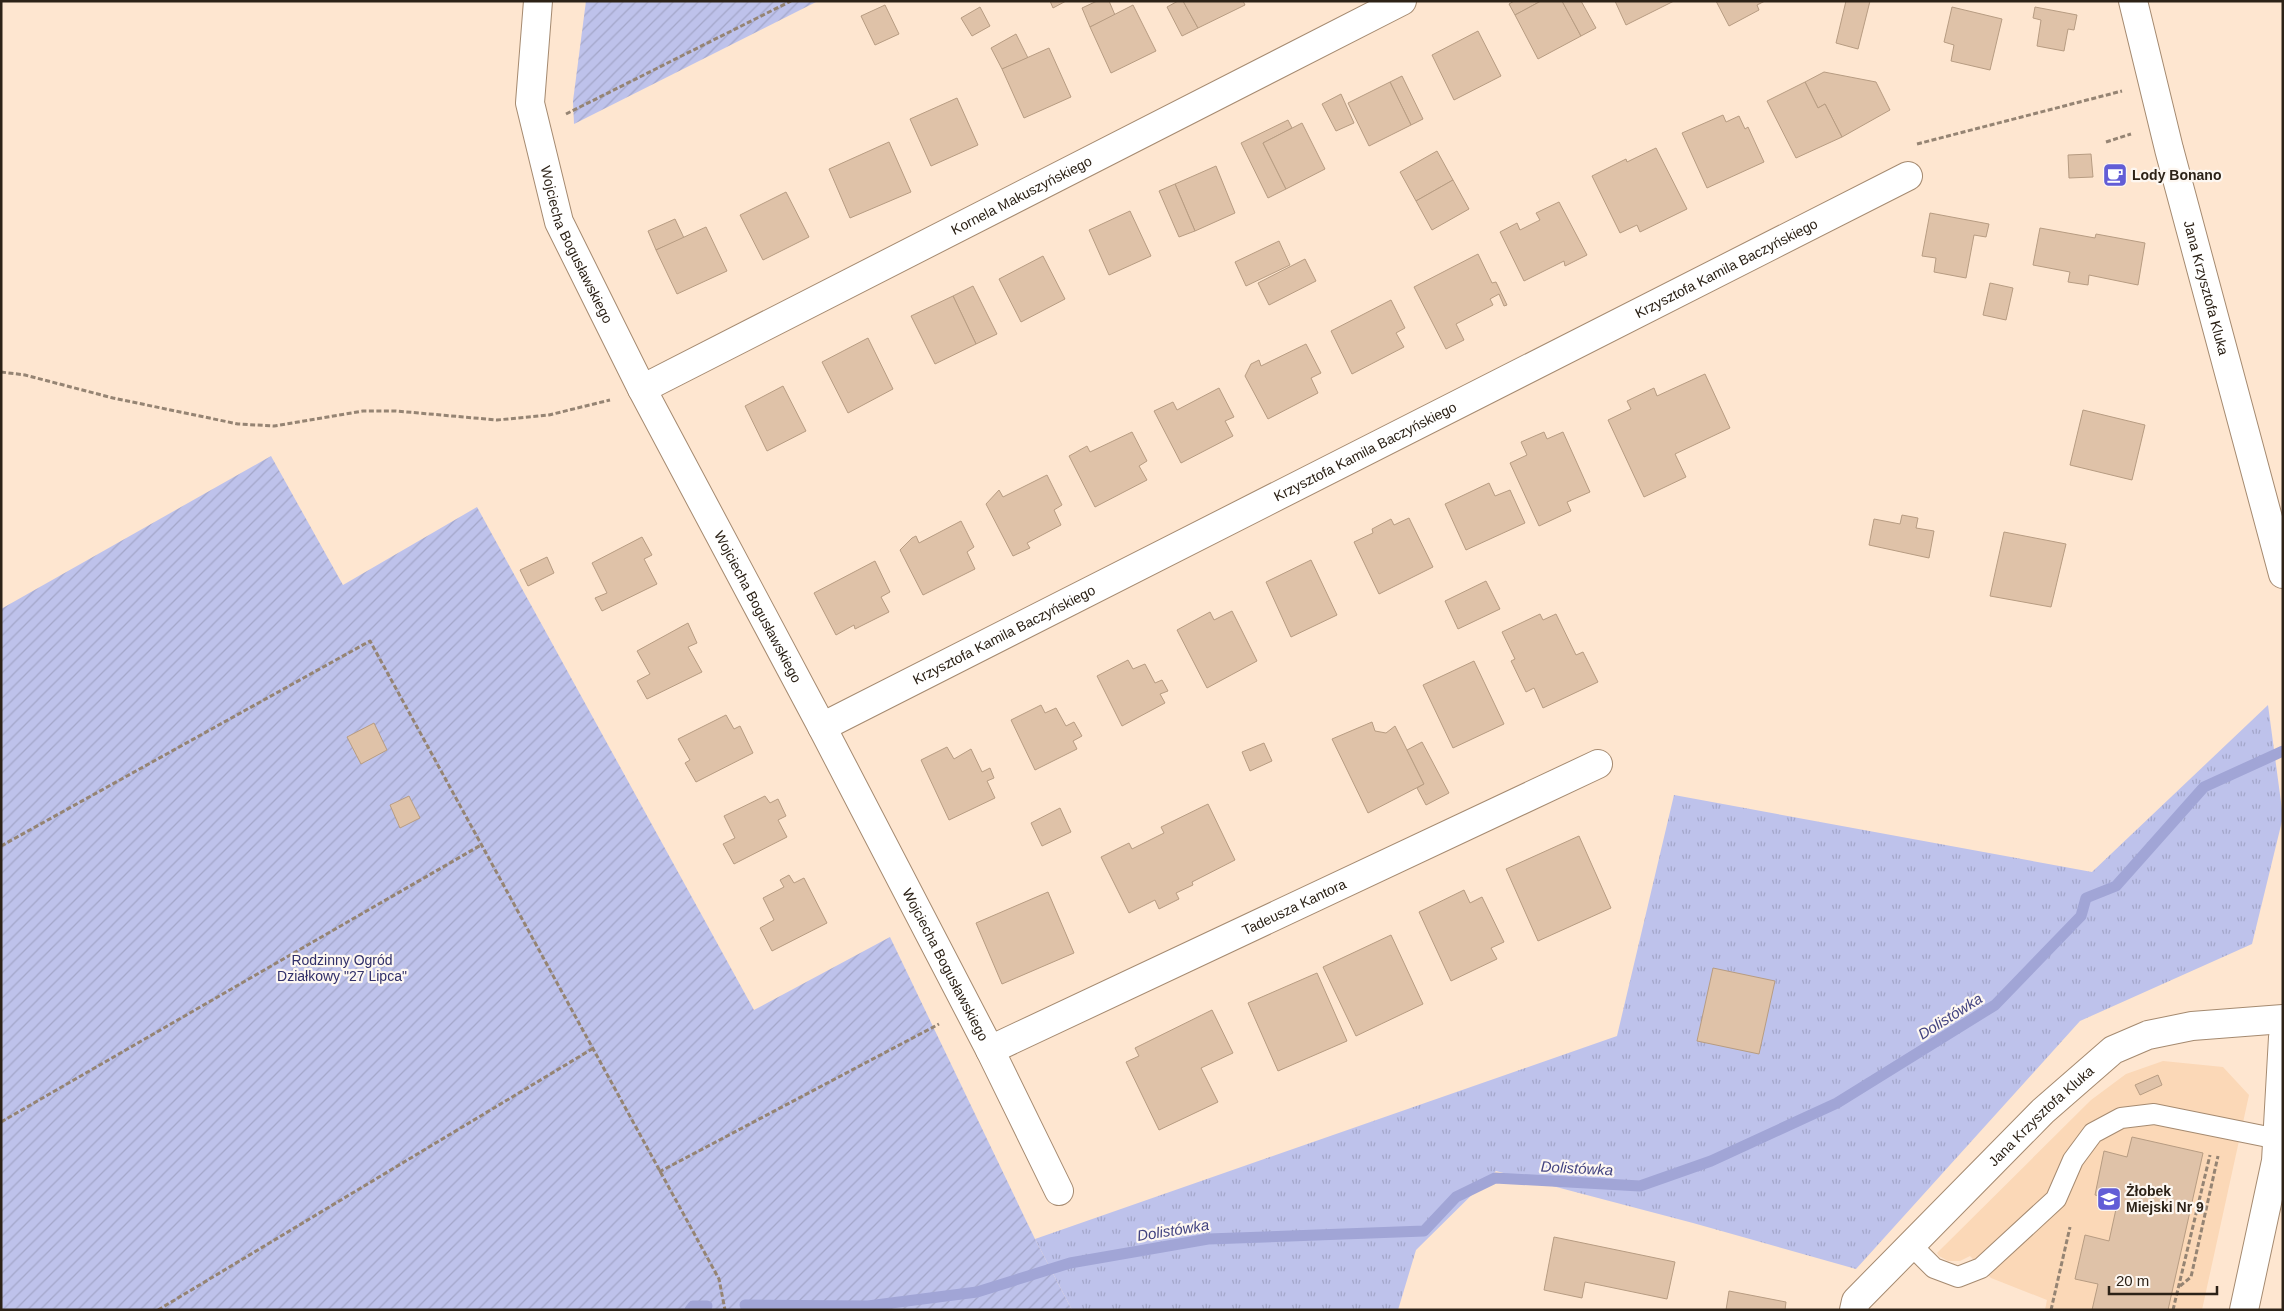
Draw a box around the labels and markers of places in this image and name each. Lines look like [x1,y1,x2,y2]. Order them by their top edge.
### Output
cafe icon: Lody Bonano [2102,162,2128,188]
place label: Lody Bonano [2132,167,2221,183]
place label: Żłobek Miejski Nr 9 [2126,1183,2204,1215]
school or university icon: Żłobek Miejski Nr 9 [2096,1186,2122,1212]

